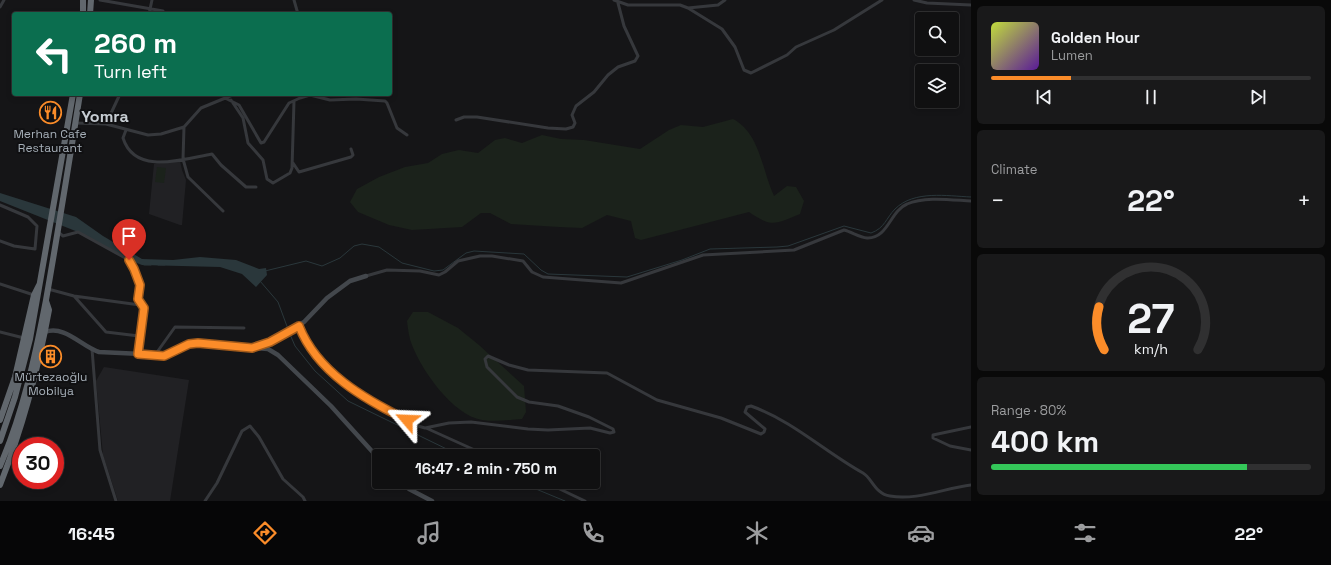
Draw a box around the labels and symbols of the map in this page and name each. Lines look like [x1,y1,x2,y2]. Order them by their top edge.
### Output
restaurant icon: Merhan Cafe Restaurant [37,100,63,126]
district label: Yomra [81,106,129,127]
place label: Merhan Cafe Restaurant [13,126,87,156]
pin [112,219,146,260]
building icon: Mürtezaoğlu Mobilya [38,343,64,369]
place label: Mürtezaoğlu Mobilya [15,369,87,399]
position arrow [386,399,428,441]
speed limit sign: 30 [12,437,64,489]

